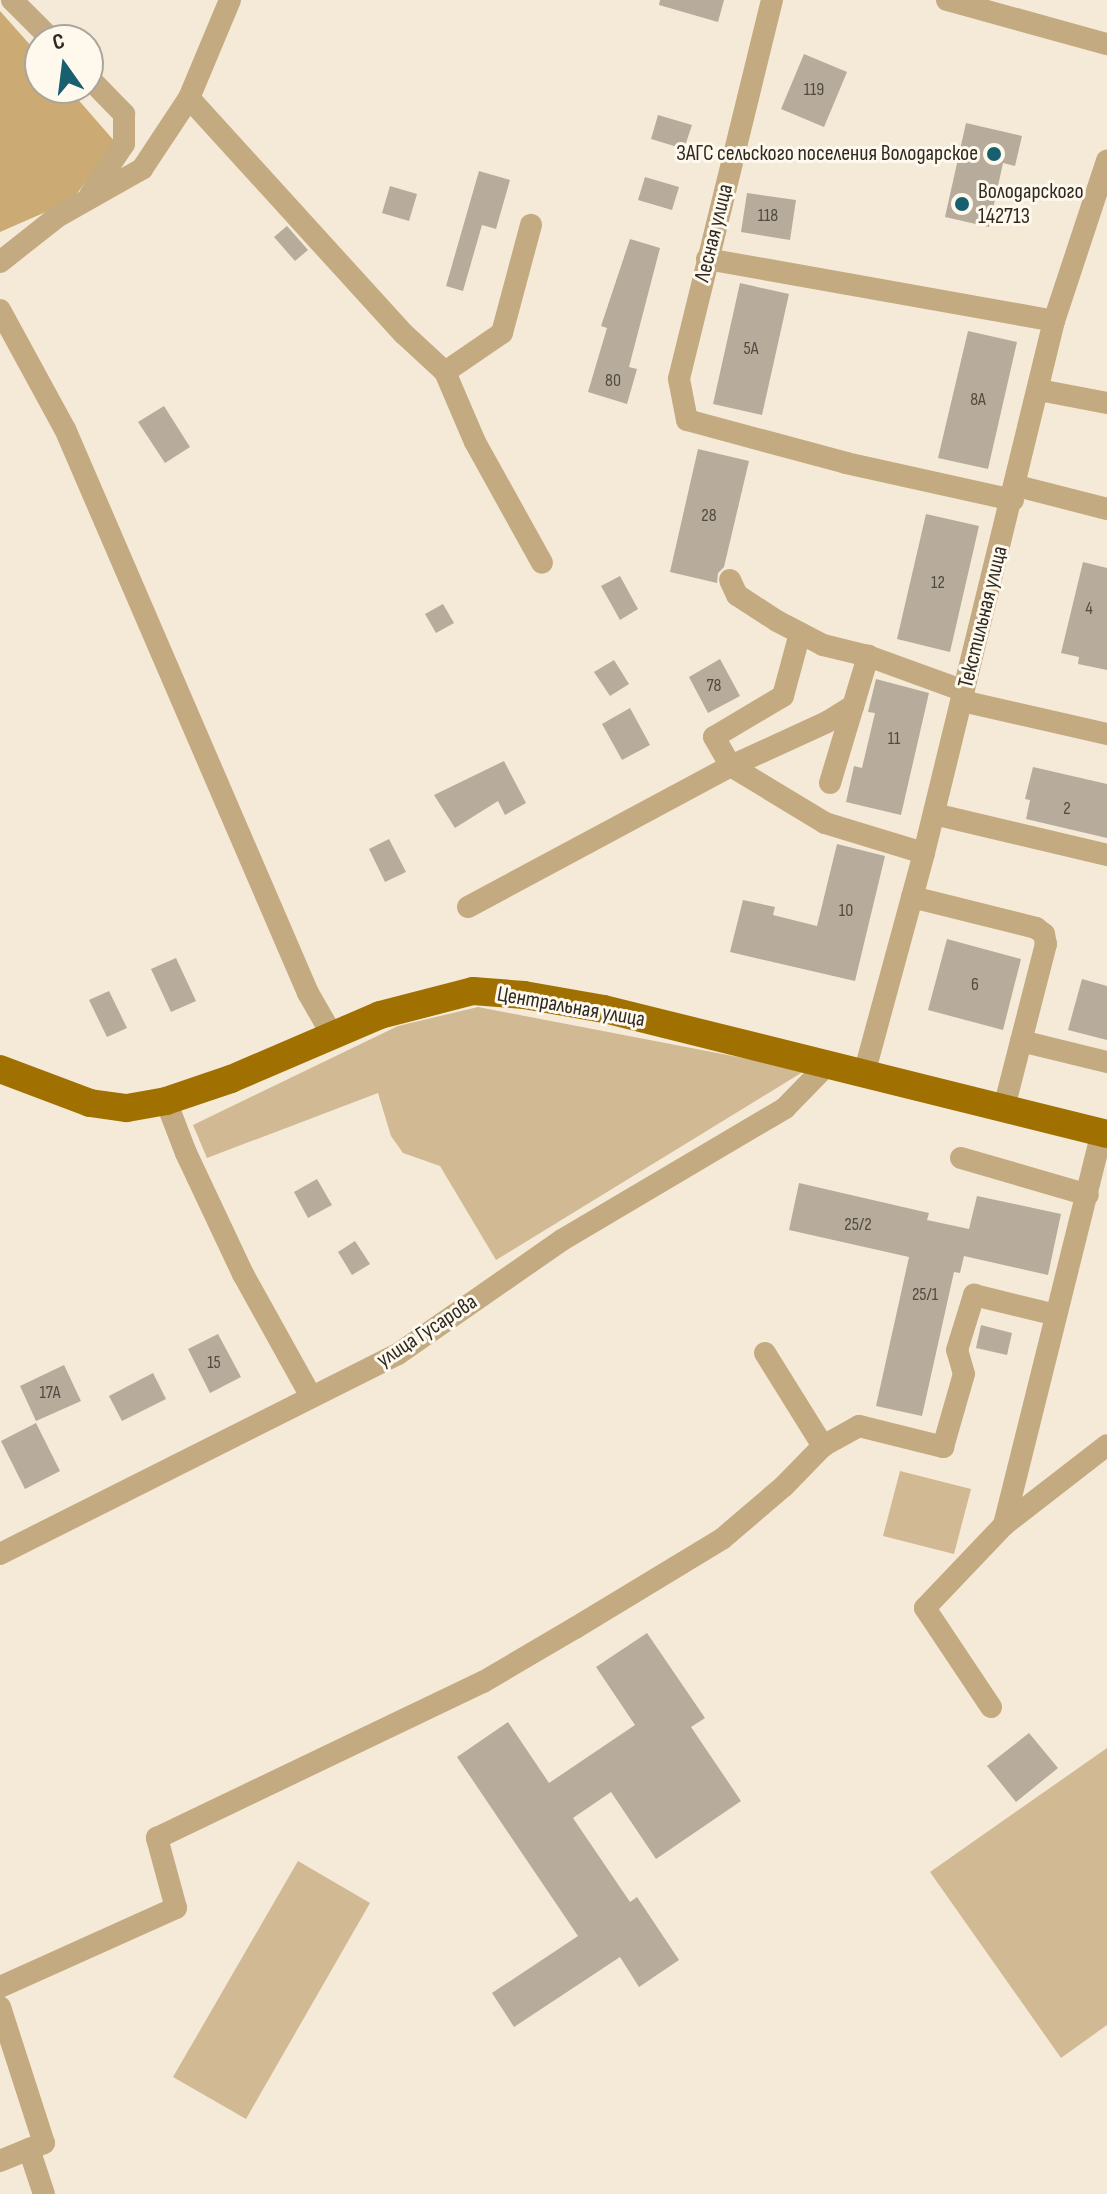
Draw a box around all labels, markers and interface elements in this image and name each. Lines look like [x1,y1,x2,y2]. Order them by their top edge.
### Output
north arrow [24,24,104,104]
text: С [50,28,67,57]
house number: 119 [804,79,824,101]
place label: ЗАГС сельского поселения Володарское [676,141,978,167]
marker: ЗАГС сельского поселения Володарское [985,145,1003,163]
place label: Володарского 142713 [978,178,1084,230]
street label: Лесная улица [689,181,739,285]
marker: Володарского 142713 [953,195,971,213]
house number: 118 [758,205,778,227]
house number: 5А [744,338,758,360]
house number: 80 [605,370,621,392]
house number: 8А [970,389,986,411]
house number: 28 [701,505,717,527]
street label: Текстильная улица [953,543,1013,691]
house number: 12 [931,572,945,594]
house number: 4 [1085,598,1093,620]
house number: 78 [706,675,722,697]
house number: 11 [888,728,900,750]
house number: 2 [1063,798,1071,820]
house number: 10 [839,900,853,922]
house number: 6 [971,974,979,996]
street label: Центральная улица [495,981,647,1033]
house number: 25/2 [844,1214,872,1236]
house number: 25/1 [912,1284,938,1306]
street label: улица Гусарова [372,1289,482,1373]
house number: 15 [207,1352,221,1374]
house number: 17А [40,1382,60,1404]

